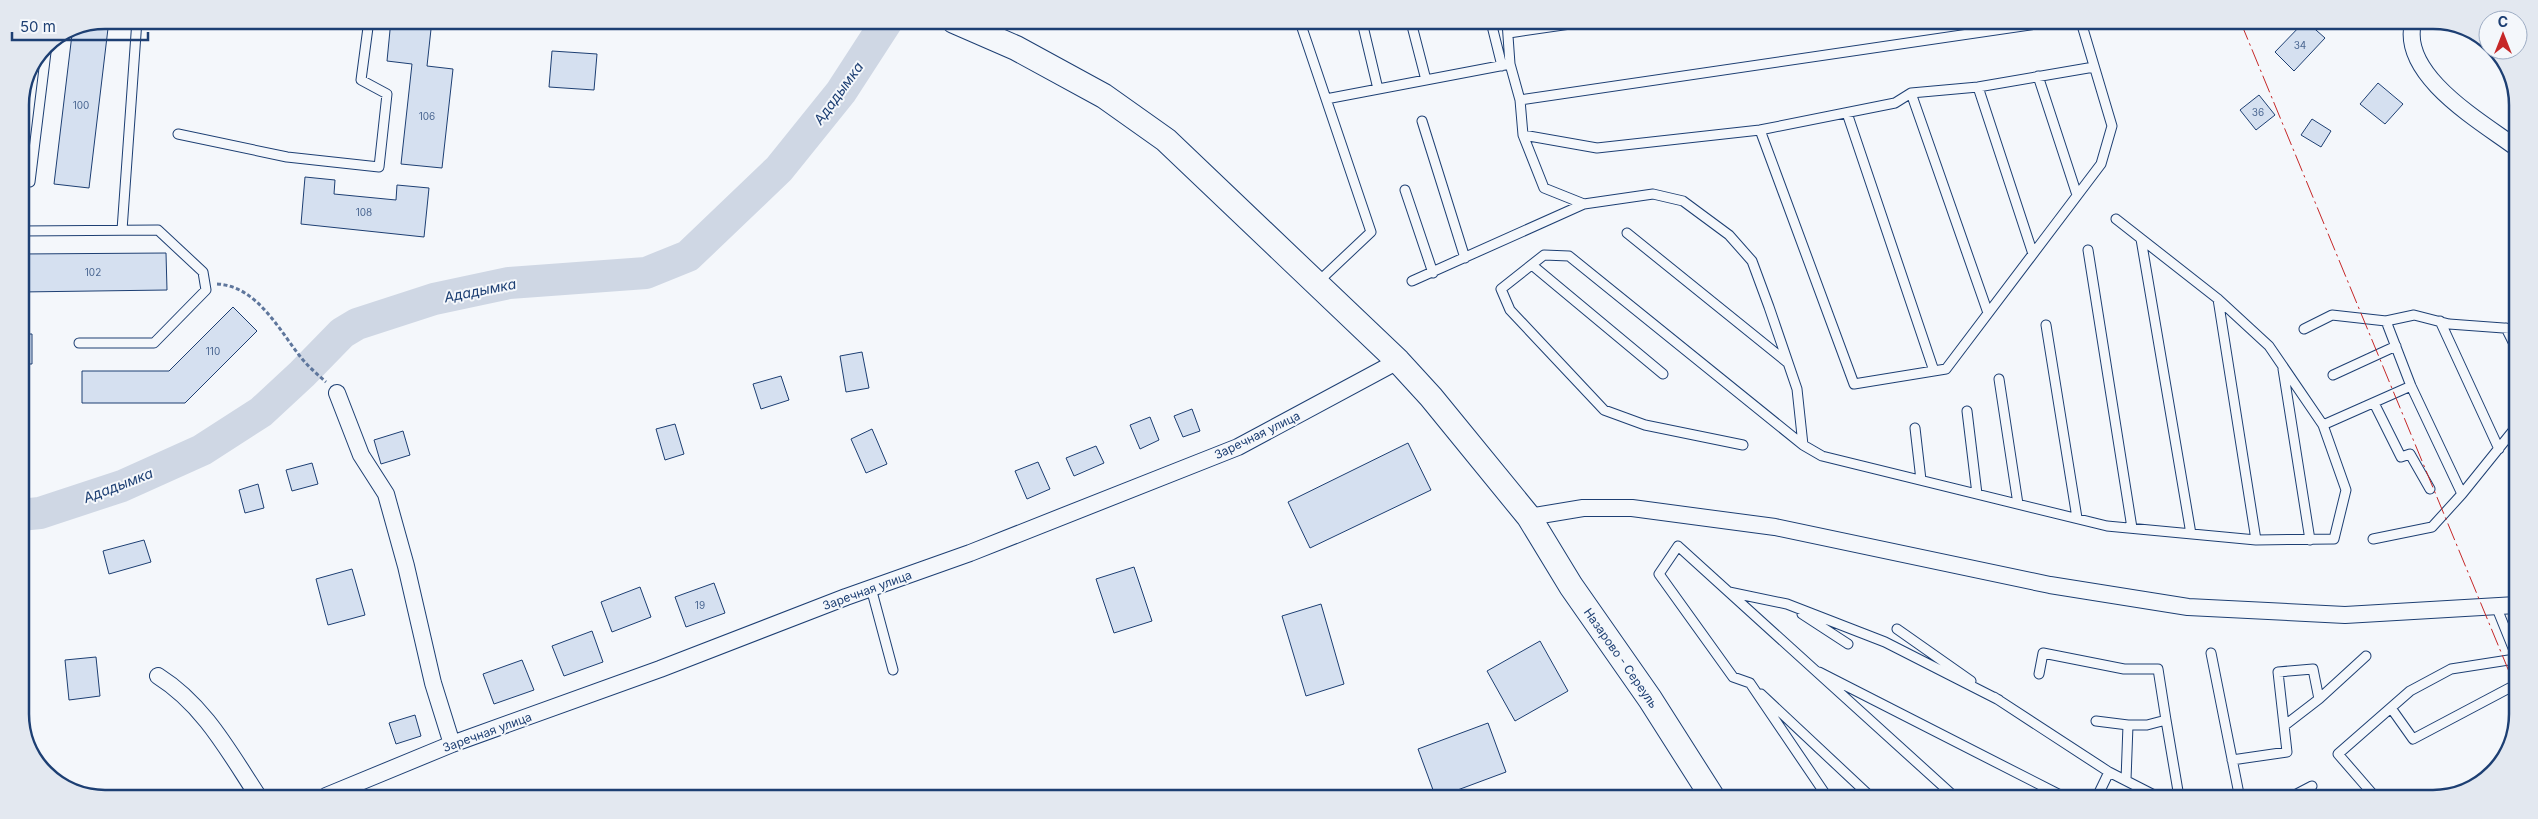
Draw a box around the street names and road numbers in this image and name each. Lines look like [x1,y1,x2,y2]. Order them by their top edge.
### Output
street label: Заречная улица [1212,408,1302,462]
street label: Заречная улица [820,567,914,613]
street label: Назарово - Сереуль [1581,605,1661,711]
street label: Заречная улица [440,709,534,755]

